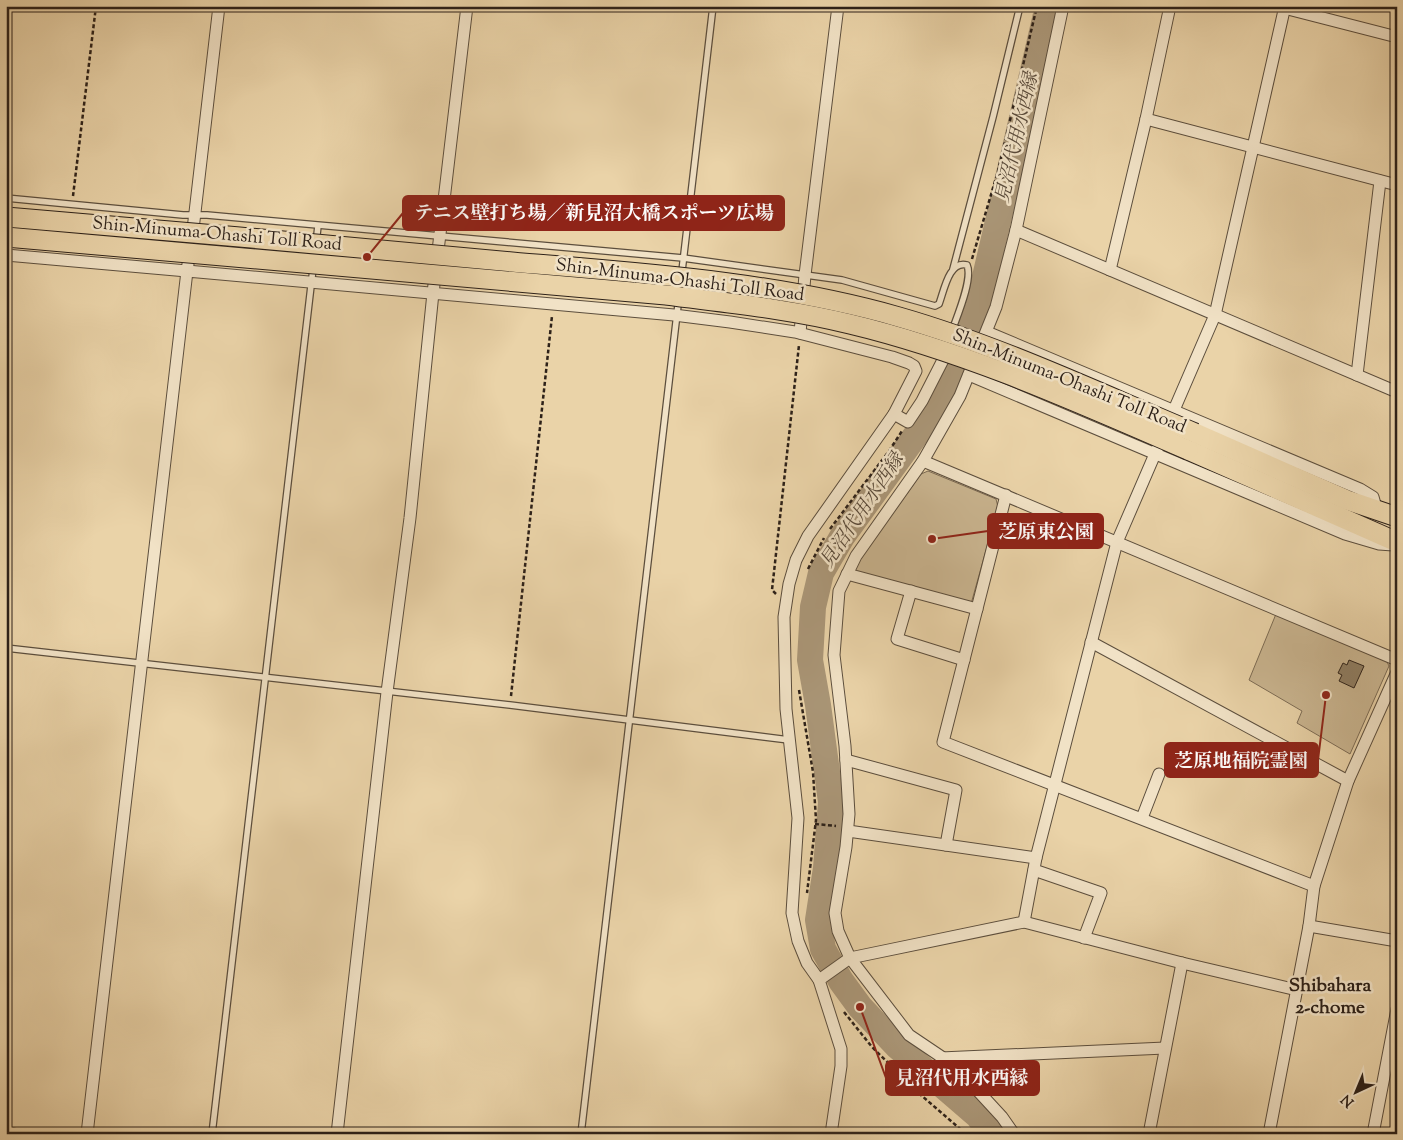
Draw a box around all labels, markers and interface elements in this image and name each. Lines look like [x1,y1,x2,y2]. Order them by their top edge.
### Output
water label: 見沼代用水西縁 [990,68,1047,206]
callout: テニス壁打ち場／新見沼大橋スポーツ広場 [403,196,784,230]
text: テニス壁打ち場／新見沼大橋スポーツ広場 [414,201,774,228]
street label: Shin-Minuma-Ohashi Toll Road [91,211,343,259]
street label: Shin-Minuma-Ohashi Toll Road [554,253,806,309]
street label: Shin-Minuma-Ohashi Toll Road [948,323,1190,441]
water label: 見沼代用水西縁 [815,447,912,574]
callout: 芝原東公園 [988,514,1103,548]
text: 芝原東公園 [998,520,1094,547]
callout: 芝原地福院霊園 [1165,743,1318,777]
text: 芝原地福院霊園 [1174,749,1308,776]
district label: Shibahara 2-chome [1289,973,1371,1022]
callout: 見沼代用水西縁 [886,1061,1039,1095]
text: 見沼代用水西縁 [895,1066,1029,1093]
north arrow [1330,1068,1380,1118]
text: N [1337,1089,1359,1111]

